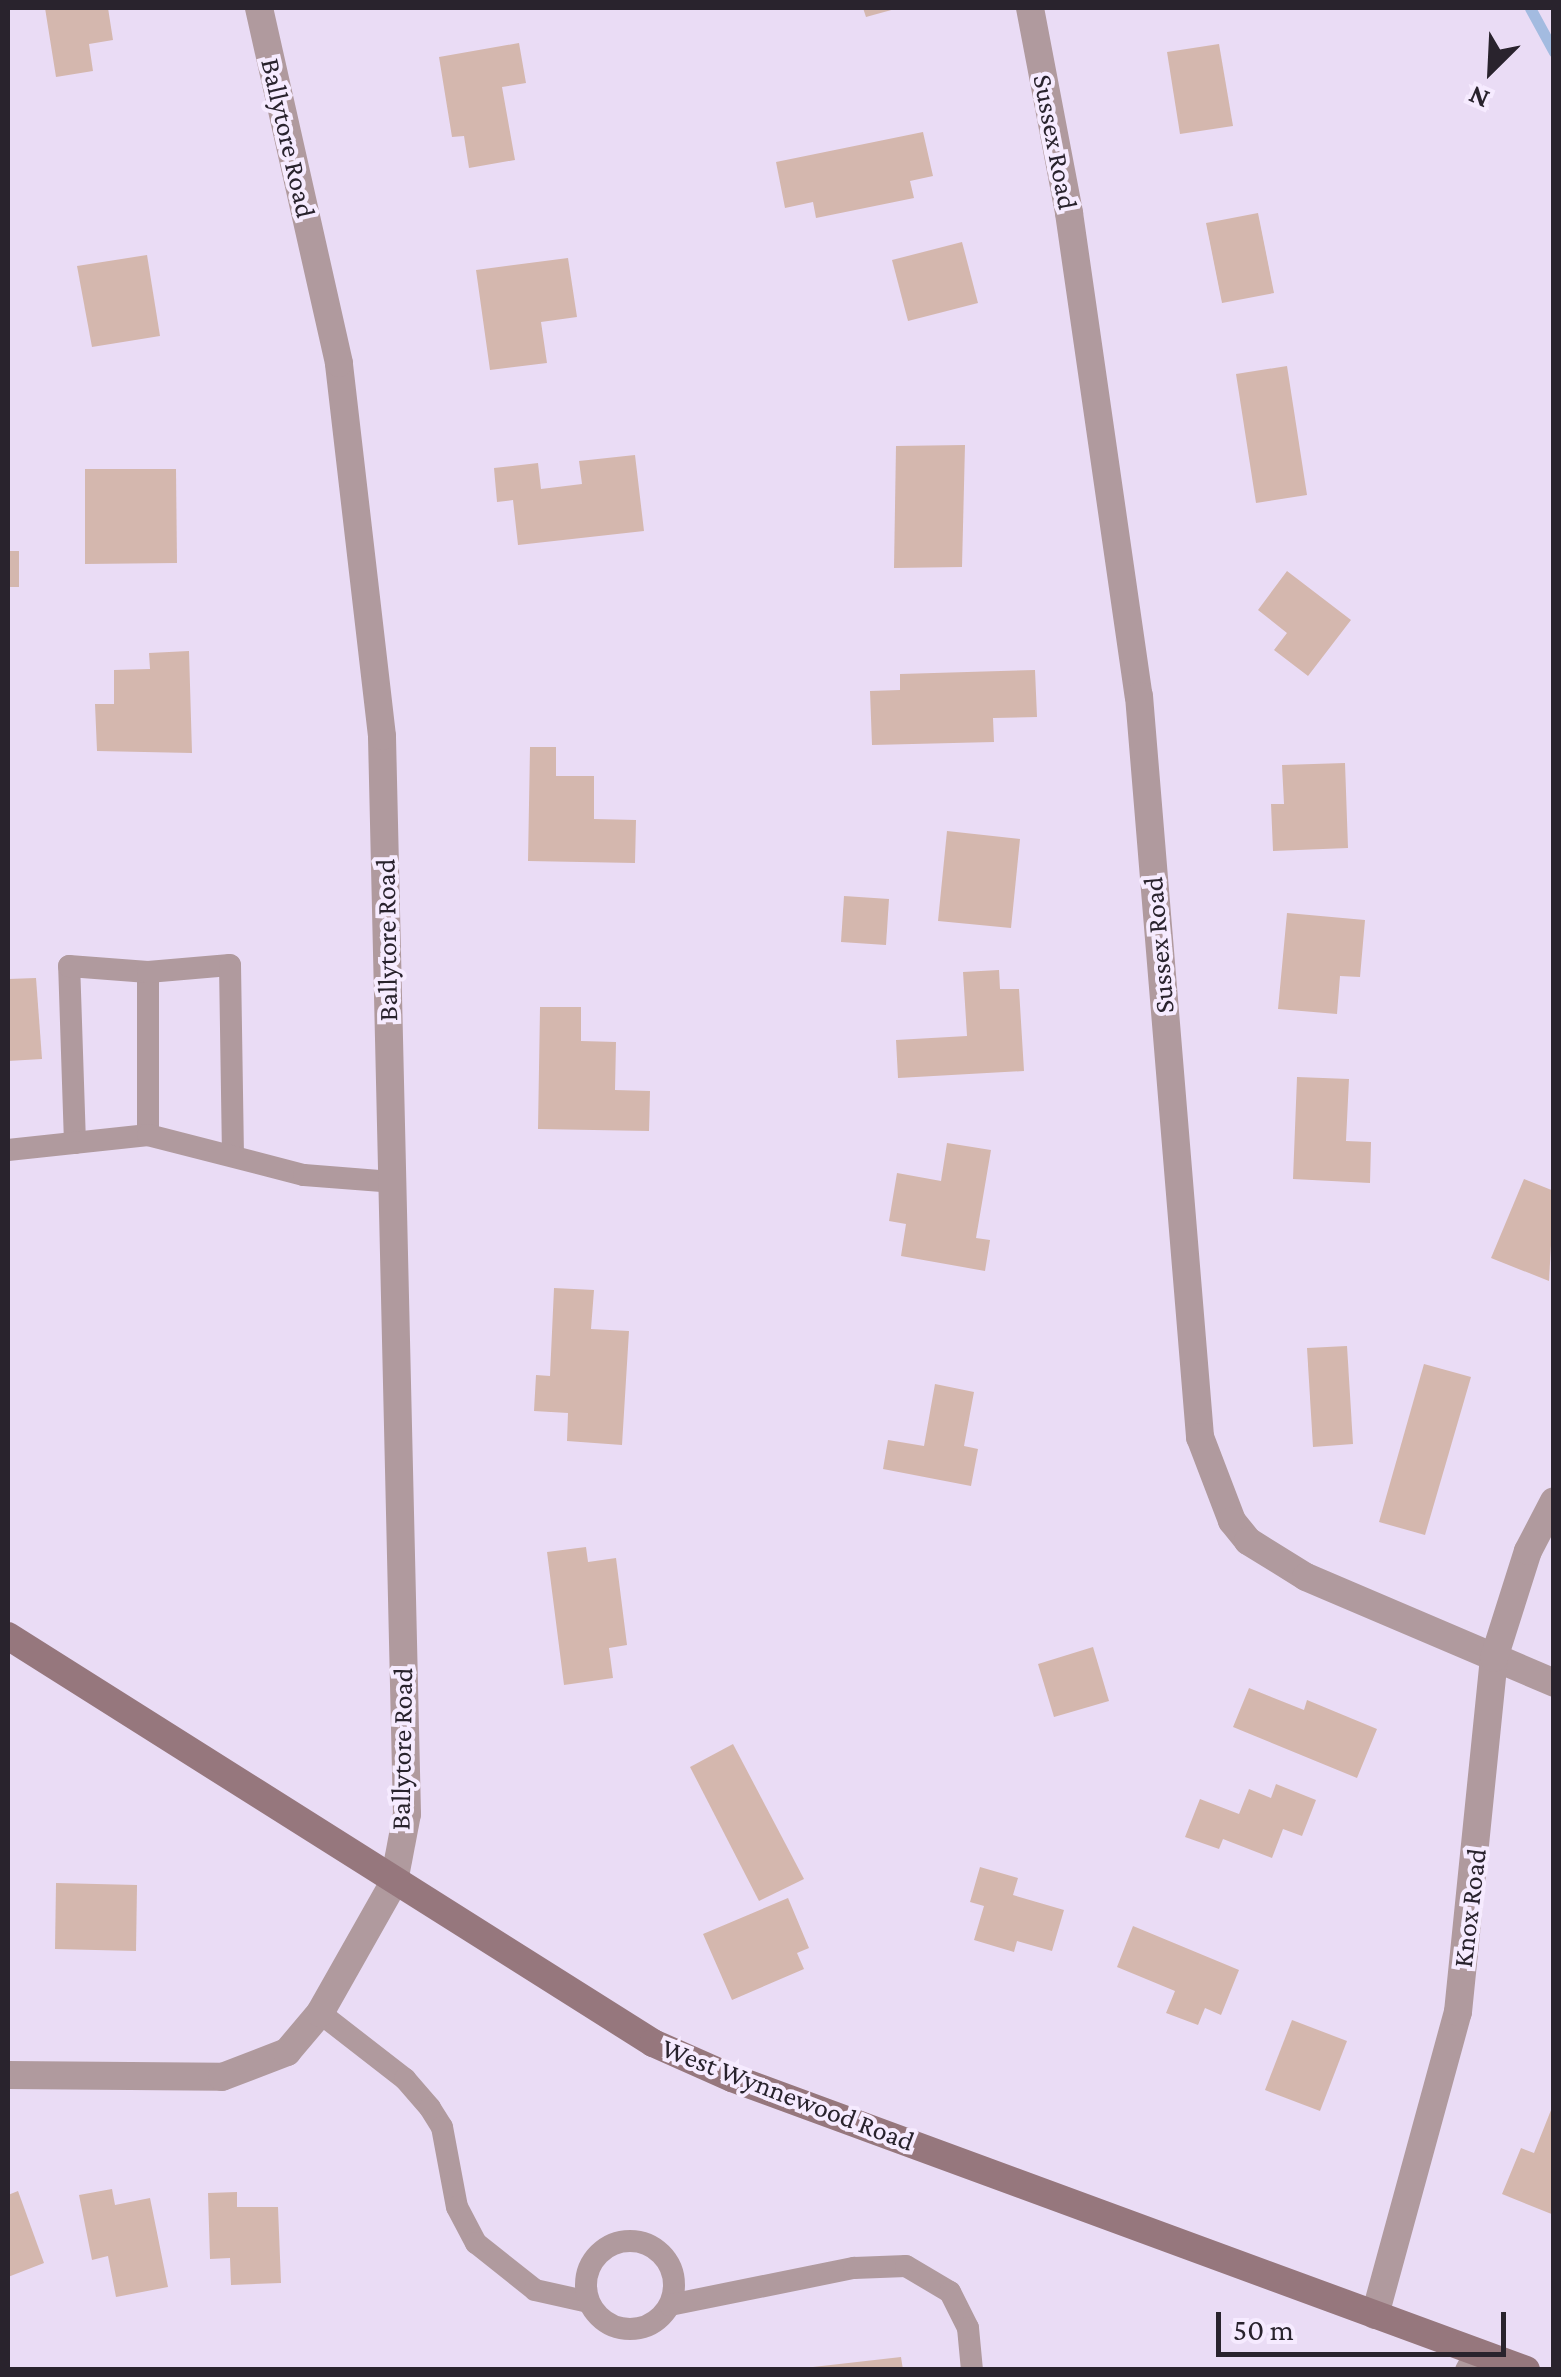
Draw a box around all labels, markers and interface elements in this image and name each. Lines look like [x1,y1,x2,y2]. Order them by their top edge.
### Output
north arrow [1441,20,1541,120]
street label: Ballytore Road [253,55,323,221]
street label: Sussex Road [1025,72,1085,212]
text: N [1464,80,1494,116]
street label: Ballytore Road [369,858,405,1022]
street label: Sussex Road [1136,875,1182,1015]
street label: Ballytore Road [384,1667,420,1831]
street label: Knox Road [1446,1846,1494,1970]
street label: West Wynnewood Road [657,2031,919,2159]
scale bar [1221,2292,1511,2354]
text: 50 m [1233,2313,1294,2346]

